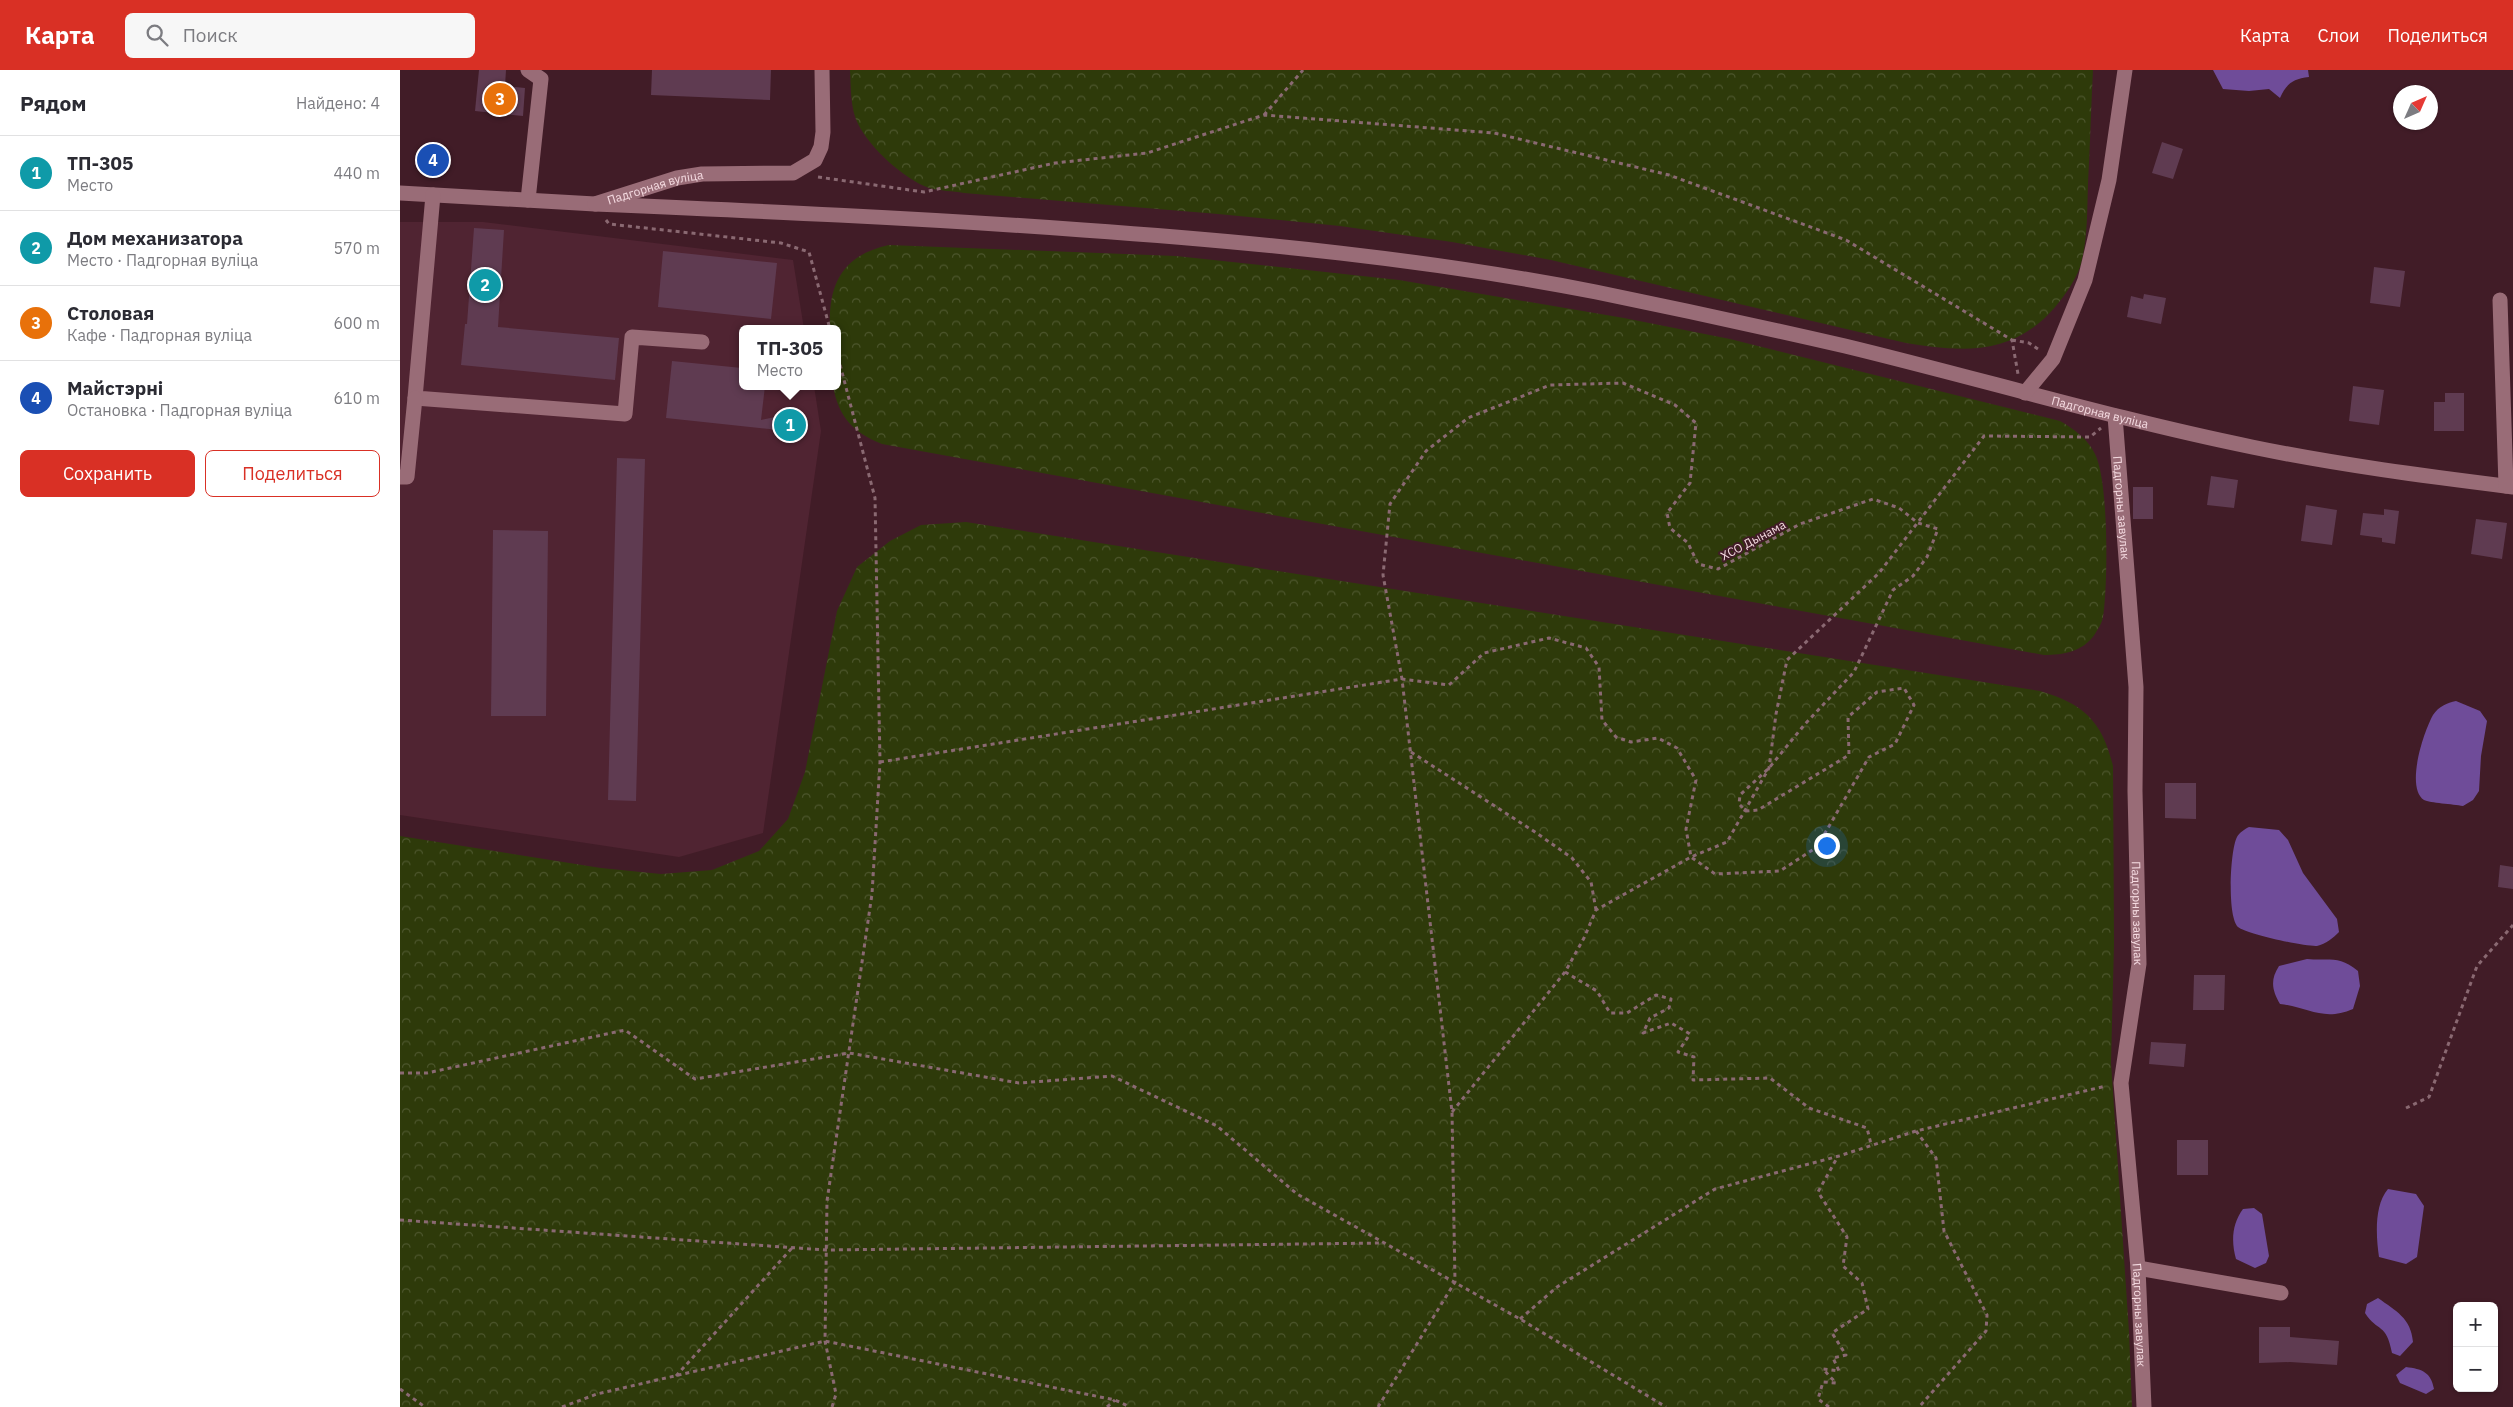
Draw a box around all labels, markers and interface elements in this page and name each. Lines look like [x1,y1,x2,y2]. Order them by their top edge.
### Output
search box [125,13,475,58]
text: Карта [25,19,95,51]
icon: search [143,21,171,49]
text: Поиск [183,23,238,47]
text: Карта [2240,24,2290,47]
text: Слои [2318,24,2360,47]
text: Поделиться [2388,24,2488,47]
pin: 3 [484,80,516,118]
north arrow [2393,85,2438,130]
text: Рядом [20,89,87,117]
text: Найдено: 4 [296,93,380,113]
pin: 4 [417,141,449,179]
text: ТП-305 [67,151,133,175]
text: 1 [31,163,41,183]
text: 440 m [333,163,380,183]
street label: Падгорная вуліца [605,166,705,207]
text: Место [67,175,113,195]
text: Дом механизатора [67,226,243,250]
text: 2 [31,238,41,258]
text: 570 m [333,238,380,258]
text: Место · Падгорная вуліца [67,250,258,270]
pin: 2 [469,266,501,304]
text: Столовая [67,301,154,325]
text: 3 [31,313,41,333]
text: 600 m [333,313,380,333]
text: Кафе · Падгорная вуліца [67,325,252,345]
popup [739,325,841,390]
text: ТП-305 [757,336,823,360]
text: Место [757,360,803,380]
text: Майстэрні [67,376,163,400]
text: 4 [31,388,41,408]
text: 610 m [333,388,380,408]
street label: Падгорная вуліца [2050,392,2151,431]
text: Остановка · Падгорная вуліца [67,400,292,420]
pin: 1 [774,406,806,444]
button: Сохранить [20,450,195,497]
button: Поделиться [205,450,380,497]
street label: Падгорны завулак [2111,455,2134,561]
street label: XCO Дынама [1718,516,1789,563]
your location [1814,833,1840,859]
street label: Падгорны завулак [2129,861,2147,966]
street label: Падгорны завулак [2130,1262,2150,1368]
map controls [2453,1302,2498,1392]
button: + [2453,1302,2498,1347]
button: − [2453,1347,2498,1392]

